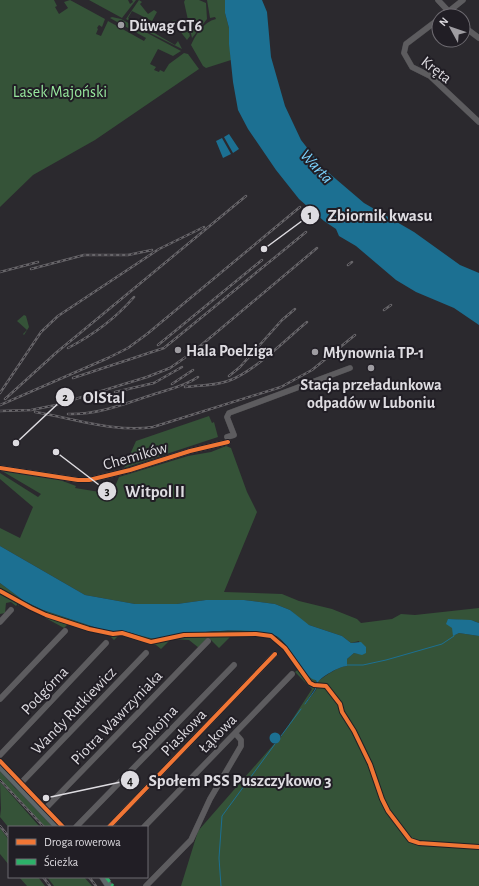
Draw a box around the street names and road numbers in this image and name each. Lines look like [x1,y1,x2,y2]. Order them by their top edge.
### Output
street label: Kręta [418,53,455,86]
street label: Chemików [101,439,169,473]
street label: Podgórna [18,664,71,718]
street label: Wandy Rutkiewicz [28,664,120,758]
street label: Piotra Wawrzyniaka [68,668,166,769]
street label: Spokojna [129,702,181,756]
street label: Piaskowa [158,706,210,759]
street label: Łąkowa [196,711,240,756]

